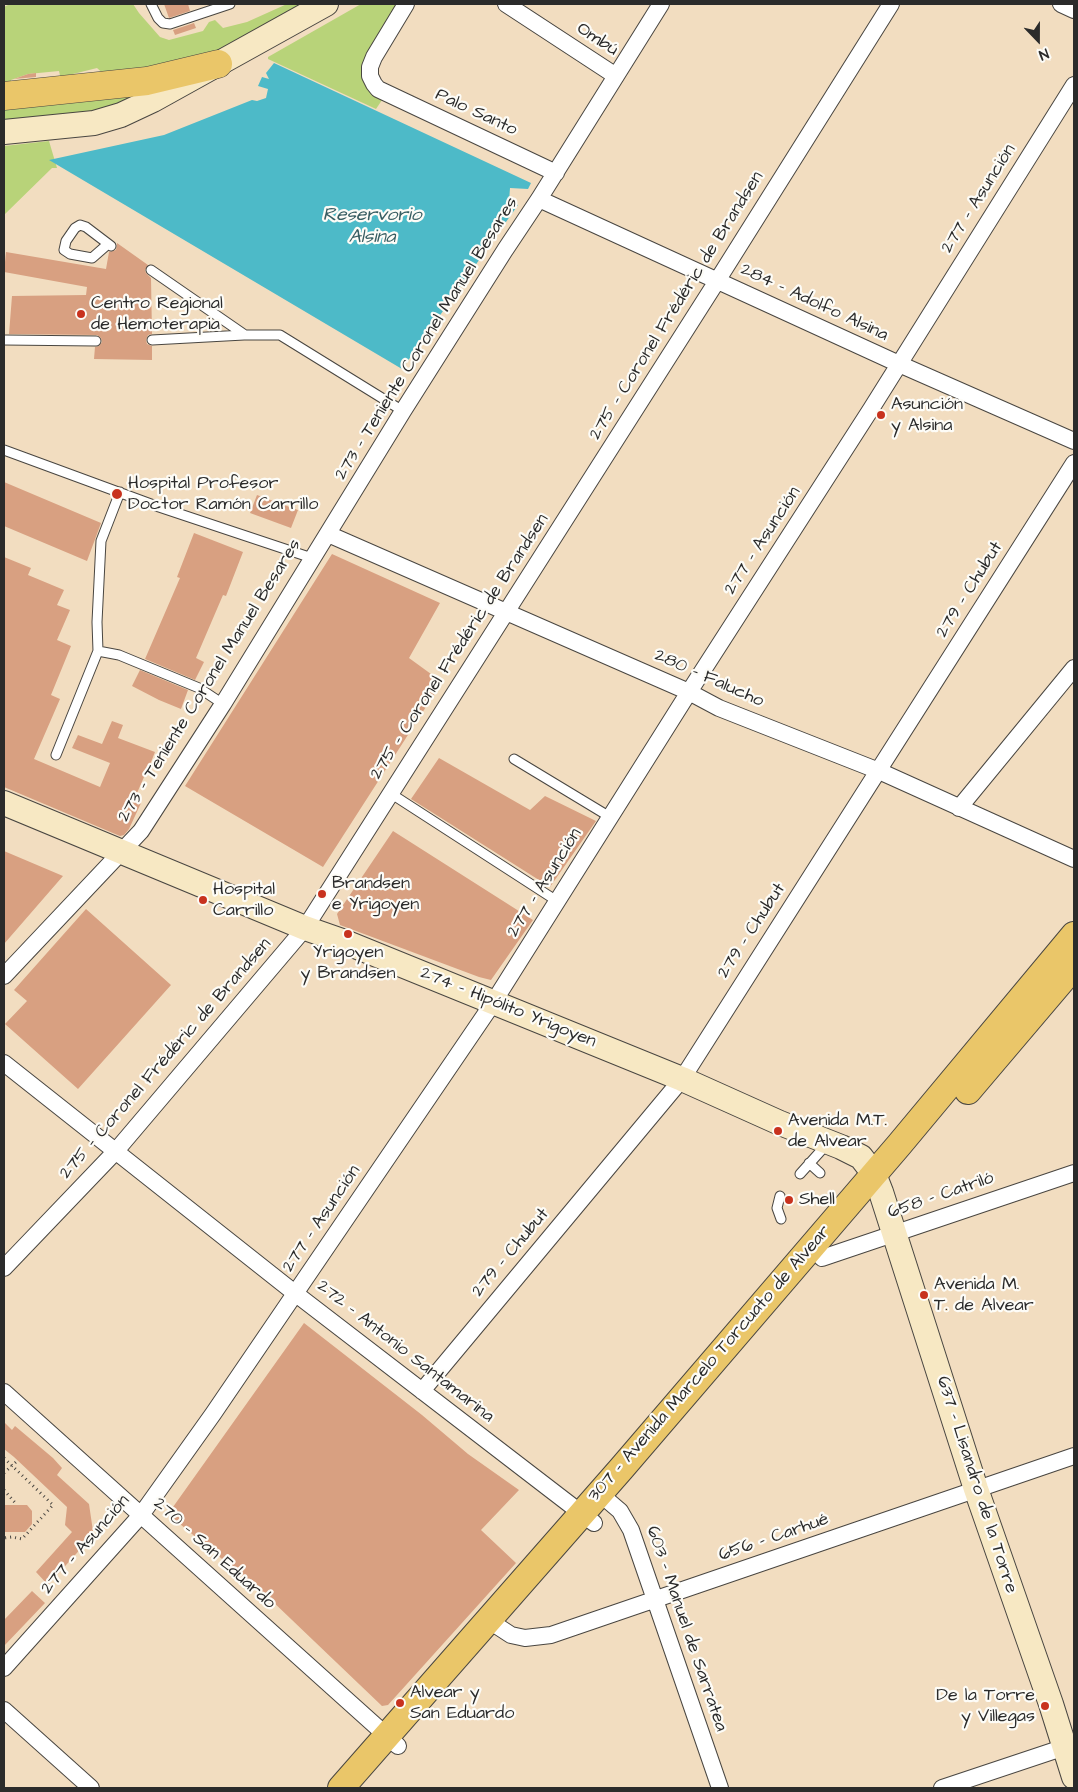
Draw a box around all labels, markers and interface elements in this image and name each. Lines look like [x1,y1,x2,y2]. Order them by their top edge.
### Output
north arrow [1013,15,1063,65]
street label: Ombú [572,19,622,61]
text: N [1036,43,1051,65]
street label: Palo Santo [432,85,520,141]
street label: 277 - Asunción [937,141,1021,257]
street label: 275 - Coronel Frédéric de Brandsen [585,168,769,444]
street label: 273 - Teniente Coronel Manuel Besares [331,194,523,484]
water label: Reservorio Alsina [323,205,421,249]
street label: 284 - Adolfo Alsina [737,259,891,347]
place label: Centro Regional de Hemoterapia [91,293,223,336]
marker: Centro Regional de Hemoterapia [75,308,87,320]
place label: Asunción y Alsina [891,394,963,436]
marker: Asunción y Alsina [875,409,887,421]
place label: Hospital Profesor Doctor Ramón Carrillo [128,473,318,516]
street label: 277 - Asunción [720,483,806,599]
marker: Hospital Profesor Doctor Ramón Carrillo [110,487,124,501]
street label: 275 - Coronel Frédéric de Brandsen [366,510,554,784]
street label: 273 - Teniente Coronel Manuel Besares [114,536,306,826]
street label: 279 - Chubut [932,538,1008,642]
street label: 280 - Falucho [651,645,767,713]
street label: 277 - Asunción [503,825,587,941]
place label: Brandsen e Yrigoyen [332,873,419,916]
place label: Hospital Carrillo [213,879,275,922]
street label: 279 - Chubut [713,879,791,983]
marker: Brandsen e Yrigoyen [316,888,328,900]
marker: Hospital Carrillo [197,894,209,906]
marker: Yrigoyen y Brandsen [342,928,354,940]
street label: 275 - Coronel Frédéric de Brandsen [55,934,277,1184]
place label: Yrigoyen y Brandsen [301,942,395,984]
street label: 274 - Hipólito Yrigoyen [417,963,599,1053]
place label: Avenida M.T. de Alvear [788,1110,887,1152]
marker: Avenida M.T. de Alvear [772,1125,784,1137]
street label: 277 - Asunción [278,1161,366,1277]
street label: 658 - Catriló [885,1168,997,1224]
place label: Shell [799,1189,835,1211]
marker: Shell [783,1194,795,1206]
street label: 279 - Chubut [468,1204,554,1302]
street label: 307 - Avenida Marcelo Torcuato de Alvear [584,1221,836,1507]
place label: Avenida M. T. de Alvear [934,1274,1034,1316]
street label: 272 - Antonio Santamarina [312,1276,498,1428]
marker: Avenida M. T. de Alvear [918,1289,930,1301]
street label: 637 - Lisandro de la Torre [931,1374,1021,1596]
street label: 277 - Asunción [37,1491,135,1599]
street label: 270 - San Eduardo [148,1493,280,1615]
street label: 656 - Carhué [716,1509,832,1567]
street label: 603 - Manuel de Sarratea [641,1523,731,1735]
place label: Alvear y San Eduardo [410,1682,514,1725]
place label: De la Torre y Villegas [936,1685,1035,1728]
marker: Alvear y San Eduardo [394,1697,406,1709]
marker: De la Torre y Villegas [1039,1700,1051,1712]

